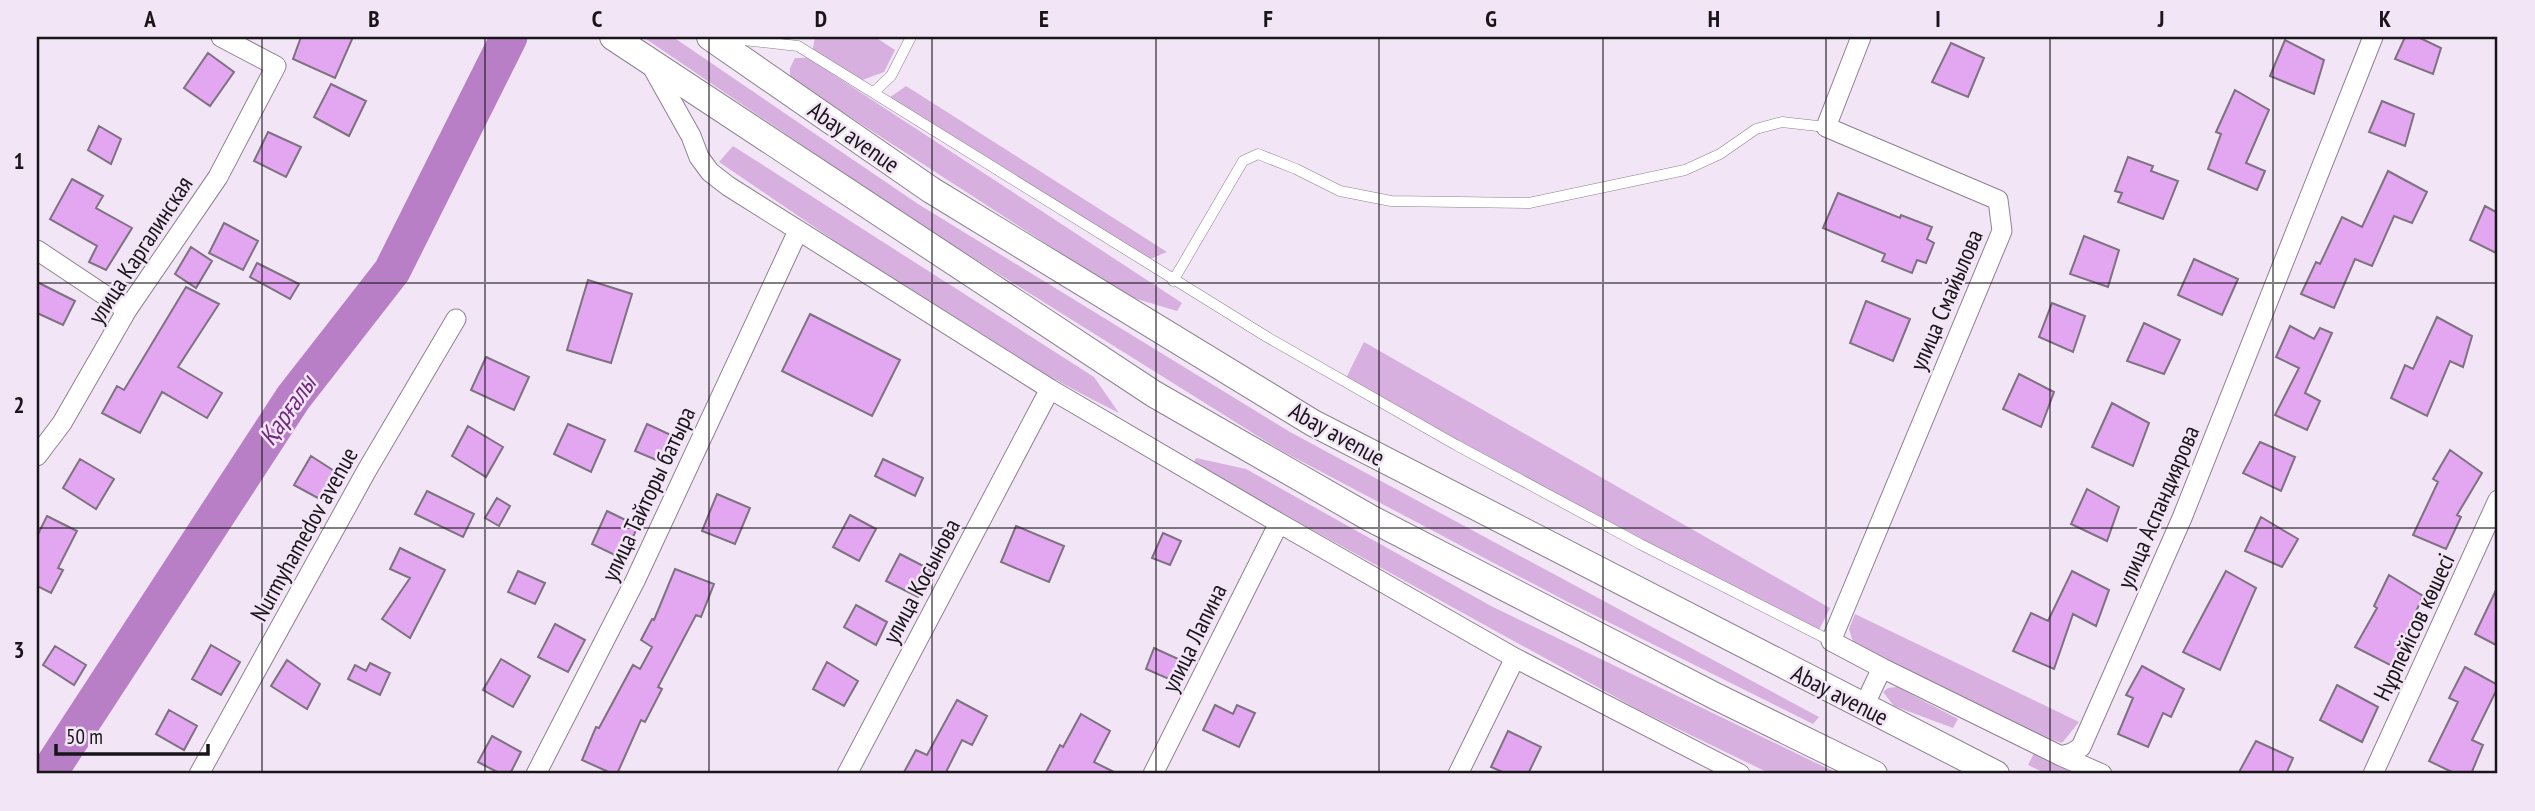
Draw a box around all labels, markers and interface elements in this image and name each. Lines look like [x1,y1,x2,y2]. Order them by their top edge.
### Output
text: A [143,4,156,33]
text: B [368,4,380,33]
text: C [592,4,603,33]
text: D [815,4,827,33]
text: E [1039,4,1049,33]
text: F [1263,4,1273,33]
text: G [1485,4,1497,33]
text: H [1708,4,1720,33]
text: I [1935,4,1941,33]
text: J [2157,4,2164,33]
text: K [2379,4,2391,33]
street label: Abay avenue [802,94,906,180]
text: 1 [14,146,25,175]
street label: улица Каргалинская [81,170,199,330]
street label: улица Смайылова [1902,225,1990,375]
water label: Қарғалы [251,367,324,451]
text: 2 [14,390,25,419]
street label: Abay avenue [1284,395,1390,473]
street label: улица Тайторы батыра [594,402,702,586]
street label: улица Аспандиярова [2110,421,2206,593]
street label: Nurmyhamedov avenue [243,442,365,626]
street label: улица Косынова [875,513,967,649]
street label: Нұрпейісов көшесі [2366,548,2462,706]
street label: улица Лапина [1154,579,1234,697]
text: 3 [14,635,25,664]
street label: Abay avenue [1786,657,1894,733]
scale bar [56,713,208,757]
text: 50 m [66,723,103,750]

